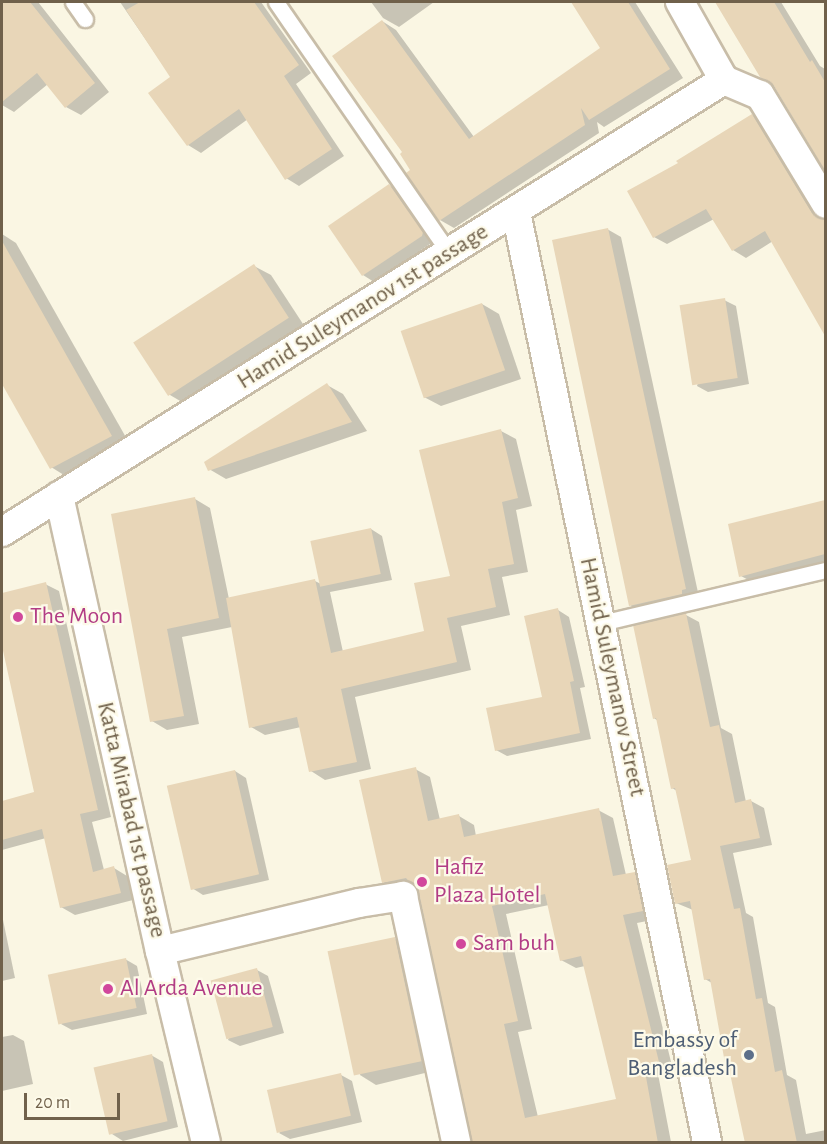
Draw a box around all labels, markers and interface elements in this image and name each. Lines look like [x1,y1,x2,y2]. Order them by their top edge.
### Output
street label: Hamid Suleymanov 1st passage [232,218,494,396]
street label: Hamid Suleymanov Street [573,555,651,799]
place label: The Moon [30,603,123,631]
marker: The Moon [11,610,25,624]
street label: Katta Mirabad 1st passage [90,699,172,941]
place label: Hafiz Plaza Hotel [434,854,540,910]
marker: Hafiz Plaza Hotel [415,875,429,889]
place label: Sam buh [473,930,555,958]
marker: Sam buh [454,937,468,951]
place label: Al Arda Avenue [120,975,263,1003]
marker: Al Arda Avenue [101,982,115,996]
place label: Embassy of Bangladesh [627,1027,737,1083]
marker: Embassy of Bangladesh [742,1048,756,1062]
scale bar [27,1081,123,1119]
text: 20 m [35,1094,70,1112]

